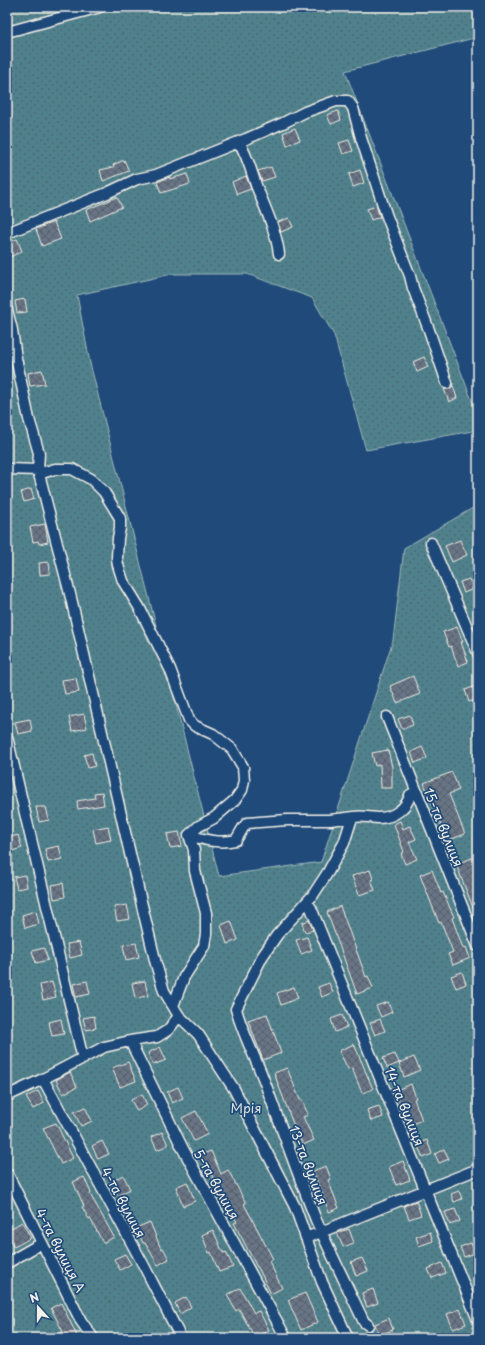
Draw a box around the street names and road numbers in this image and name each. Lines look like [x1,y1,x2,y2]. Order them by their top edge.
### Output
street label: 15-та вулиця [420,785,468,869]
street label: 14-та вулиця [380,1064,430,1148]
street label: 13-та вулиця [285,1122,333,1208]
street label: 5-та вулиця [190,1145,244,1223]
street label: 4-та вулиця [97,1163,151,1241]
street label: 4-та вулиця А [32,1205,90,1295]

